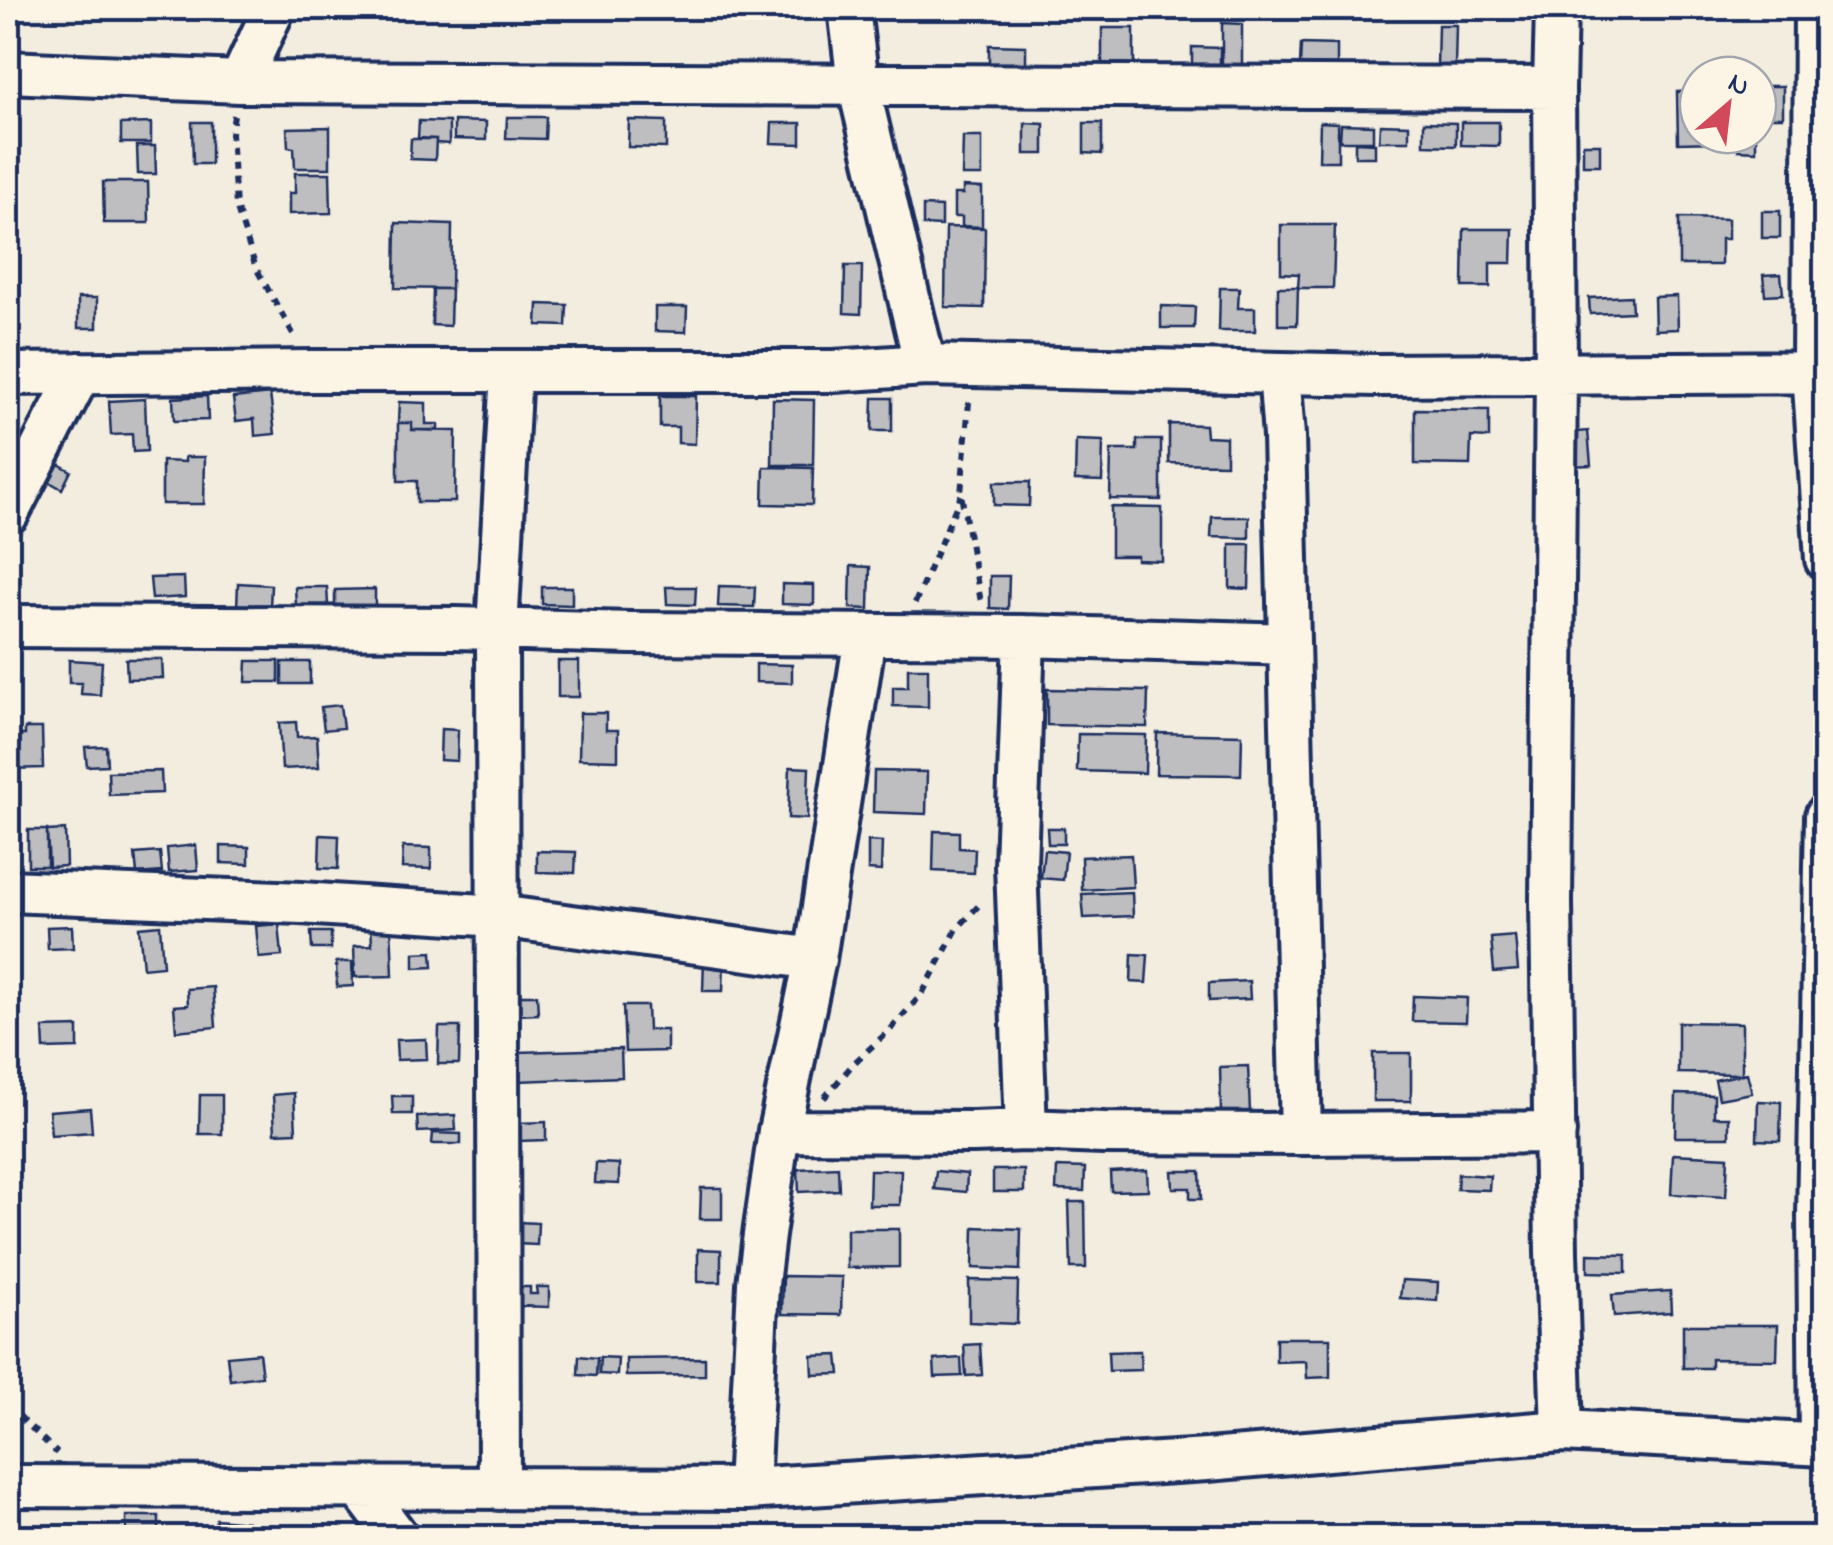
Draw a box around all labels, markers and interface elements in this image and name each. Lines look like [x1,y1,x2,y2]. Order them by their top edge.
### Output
north arrow [1678,55,1778,155]
text: N [1720,63,1756,109]

